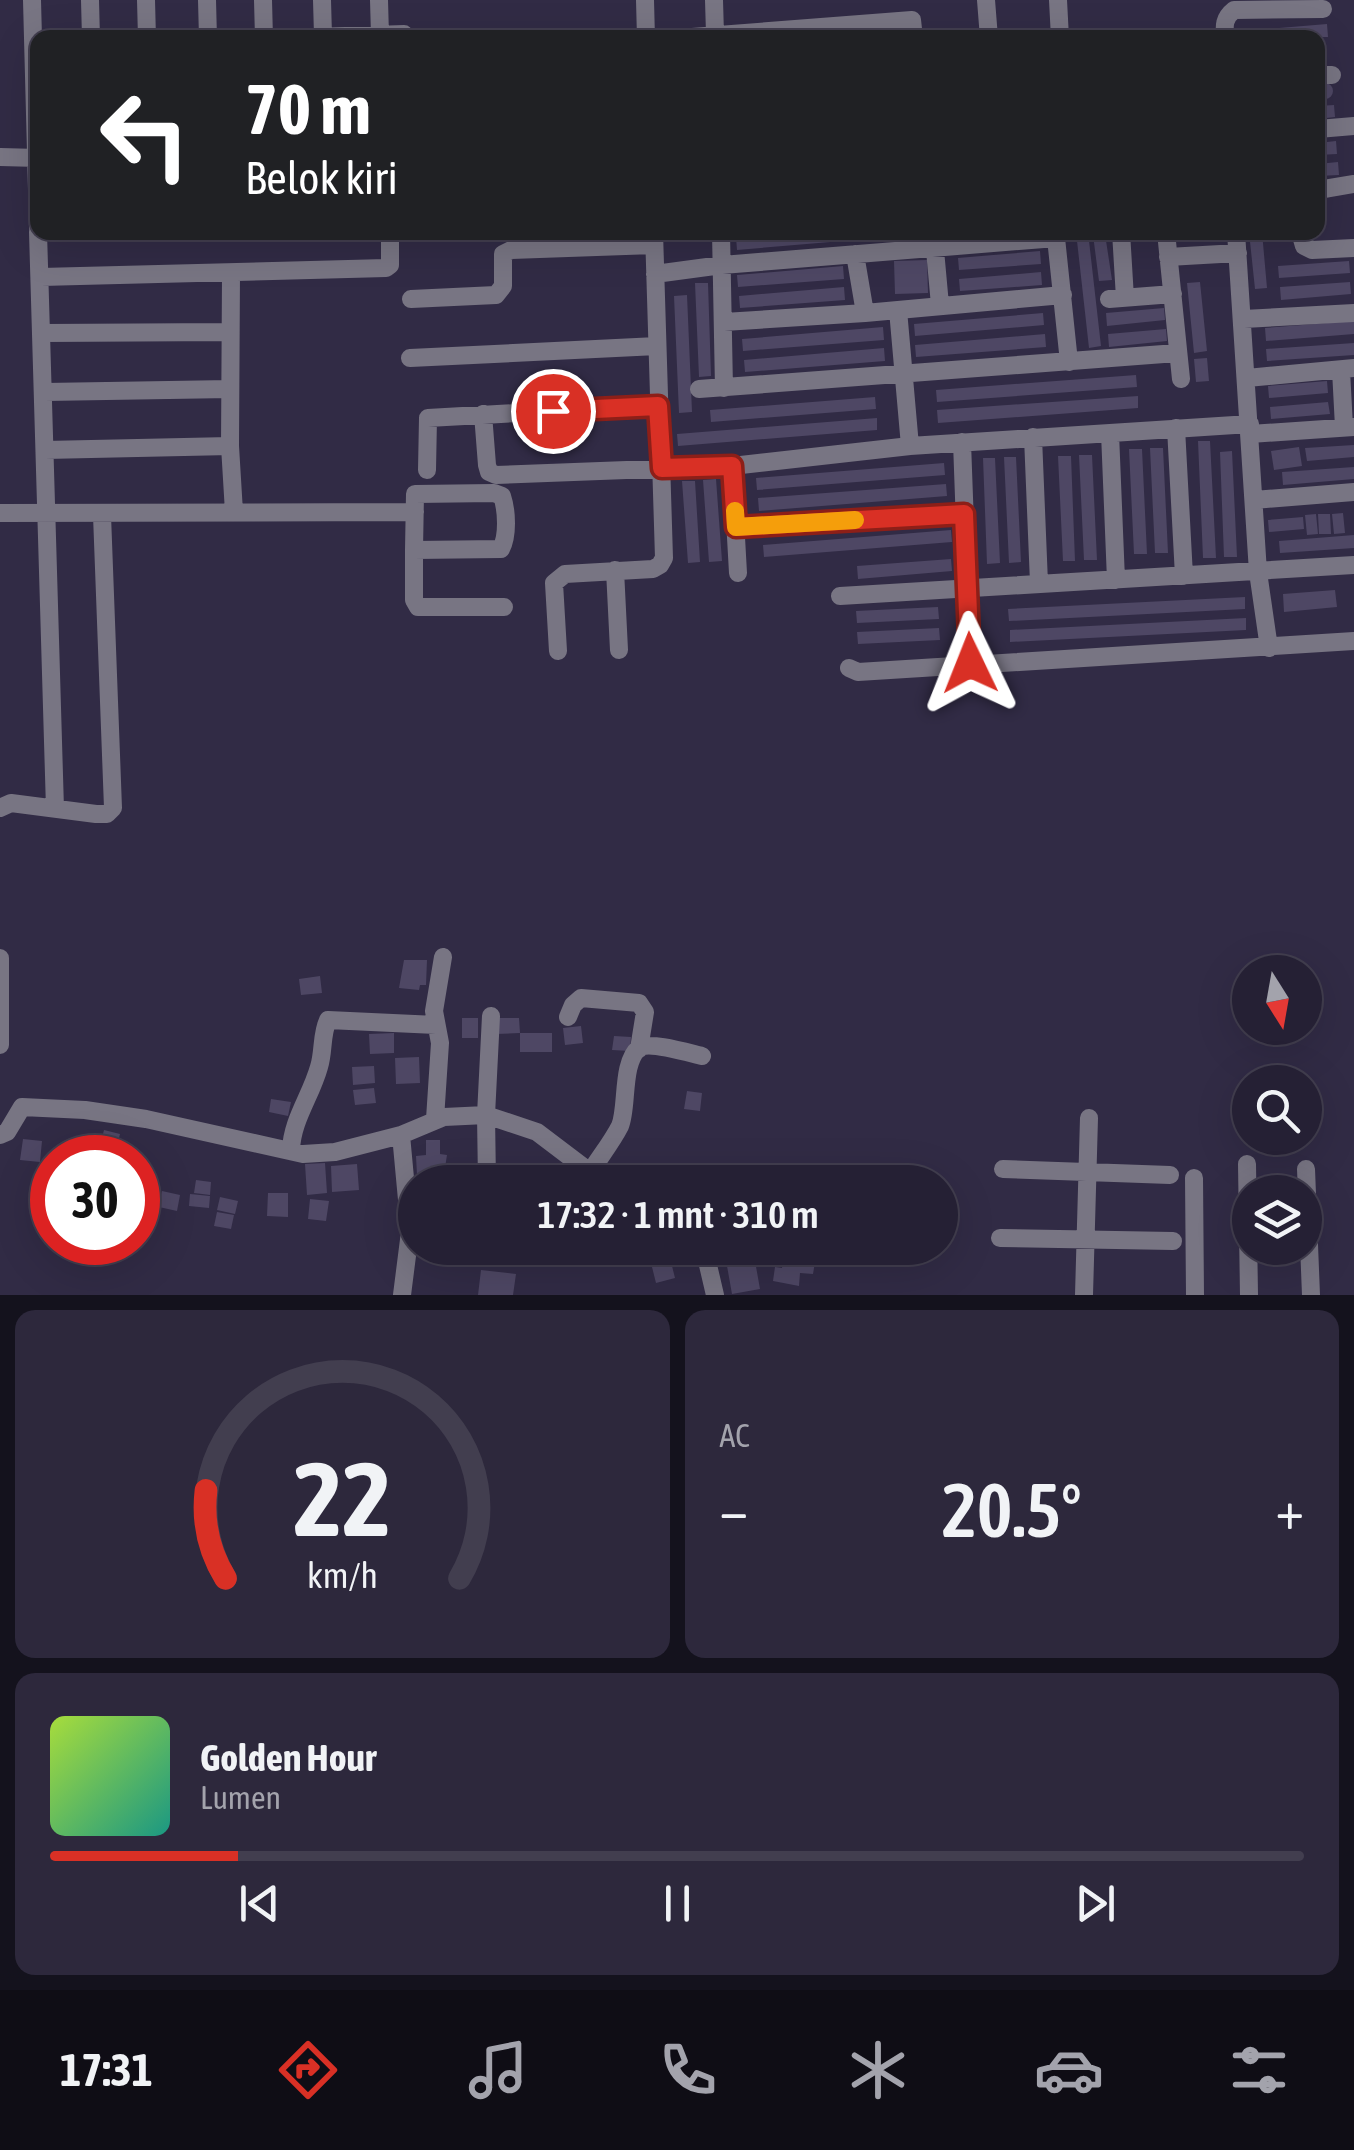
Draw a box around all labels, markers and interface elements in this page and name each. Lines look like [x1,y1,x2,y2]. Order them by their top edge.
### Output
text: 70 m [245,69,371,149]
icon: left [80,70,210,200]
text: Belok kiri [245,152,398,204]
pin [511,369,596,454]
icon: arrive [526,384,581,439]
position arrow [918,611,1022,715]
north arrow [1232,955,1322,1045]
map controls [1232,955,1322,1265]
button: search [1232,1065,1322,1155]
speed limit sign: 30 [30,1135,160,1265]
button: layers [1232,1175,1322,1265]
text: 17:32 · 1 mnt · 310 m [537,1193,819,1236]
text: AC [720,1417,750,1454]
text: 22 [293,1439,391,1558]
text: 20.5° [942,1467,1082,1553]
text: − [720,1478,748,1541]
text: + [1275,1478,1304,1541]
text: km/h [307,1555,378,1596]
text: Golden Hour [200,1736,376,1779]
text: Lumen [200,1779,281,1816]
icon: previous [232,1876,287,1931]
icon: pause [650,1876,705,1931]
icon: next [1068,1876,1123,1931]
icon: directions [273,2035,343,2105]
icon: music [463,2035,533,2105]
icon: phone [653,2035,723,2105]
icon: climate [843,2035,913,2105]
icon: car [1034,2035,1104,2105]
icon: filters [1224,2035,1294,2105]
text: 17:31 [60,2044,153,2096]

